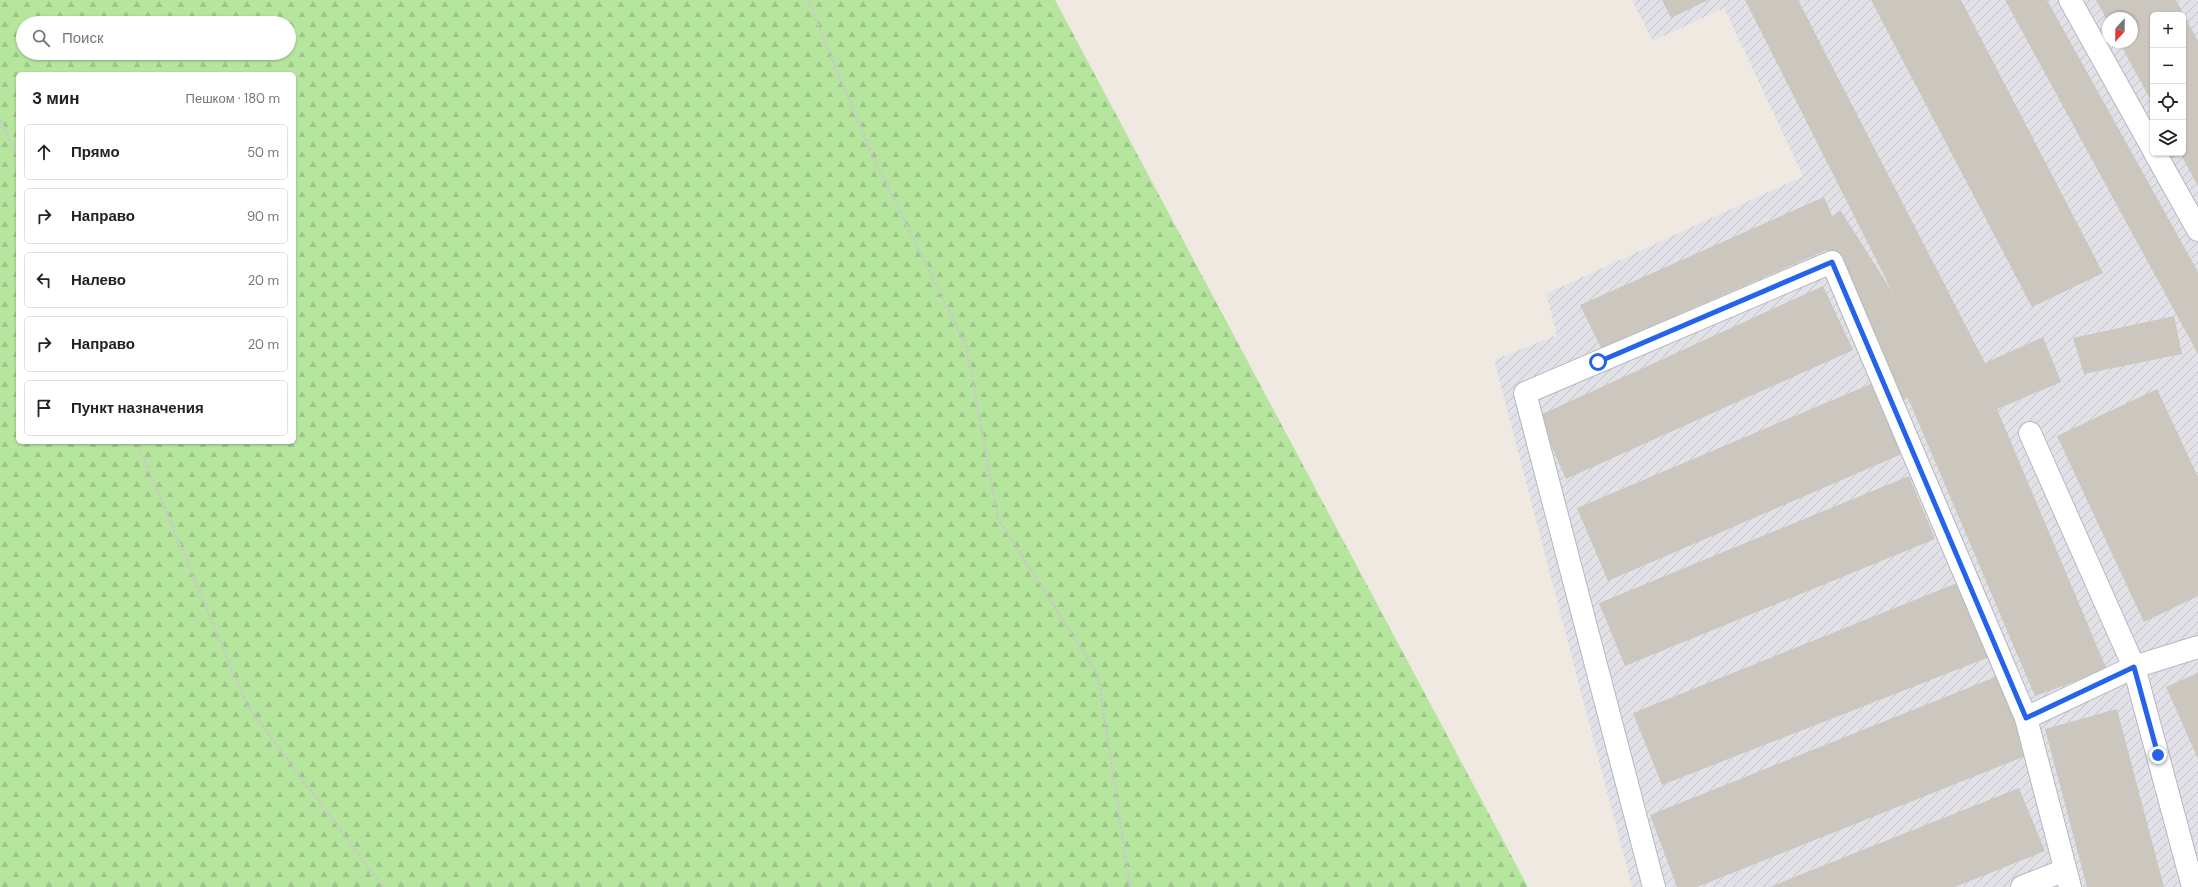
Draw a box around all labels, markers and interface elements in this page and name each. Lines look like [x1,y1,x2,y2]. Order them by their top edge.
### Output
north arrow [2102,12,2138,48]
map controls [2150,12,2186,156]
button: + [2150,12,2186,48]
search box [16,16,296,60]
icon: search [30,27,52,49]
text: Поиск [62,28,104,48]
button: − [2150,48,2186,84]
button: locate [2150,84,2186,120]
text: 3 мин [32,87,80,109]
text: Пешком · 180 m [186,90,280,107]
button: layers [2150,120,2186,156]
icon: ahead [33,141,55,163]
text: Прямо [71,142,120,162]
text: 50 m [247,144,279,161]
icon: right [33,205,55,227]
text: Направо [71,206,135,226]
text: 90 m [247,208,279,225]
icon: left [33,269,55,291]
text: Налево [71,270,126,290]
text: 20 m [248,272,279,289]
icon: right [33,333,55,355]
text: Направо [71,334,135,354]
text: 20 m [248,336,279,353]
route start [1589,353,1607,371]
icon: arrive [33,397,55,419]
text: Пункт назначения [71,398,204,418]
route end [2149,746,2167,764]

